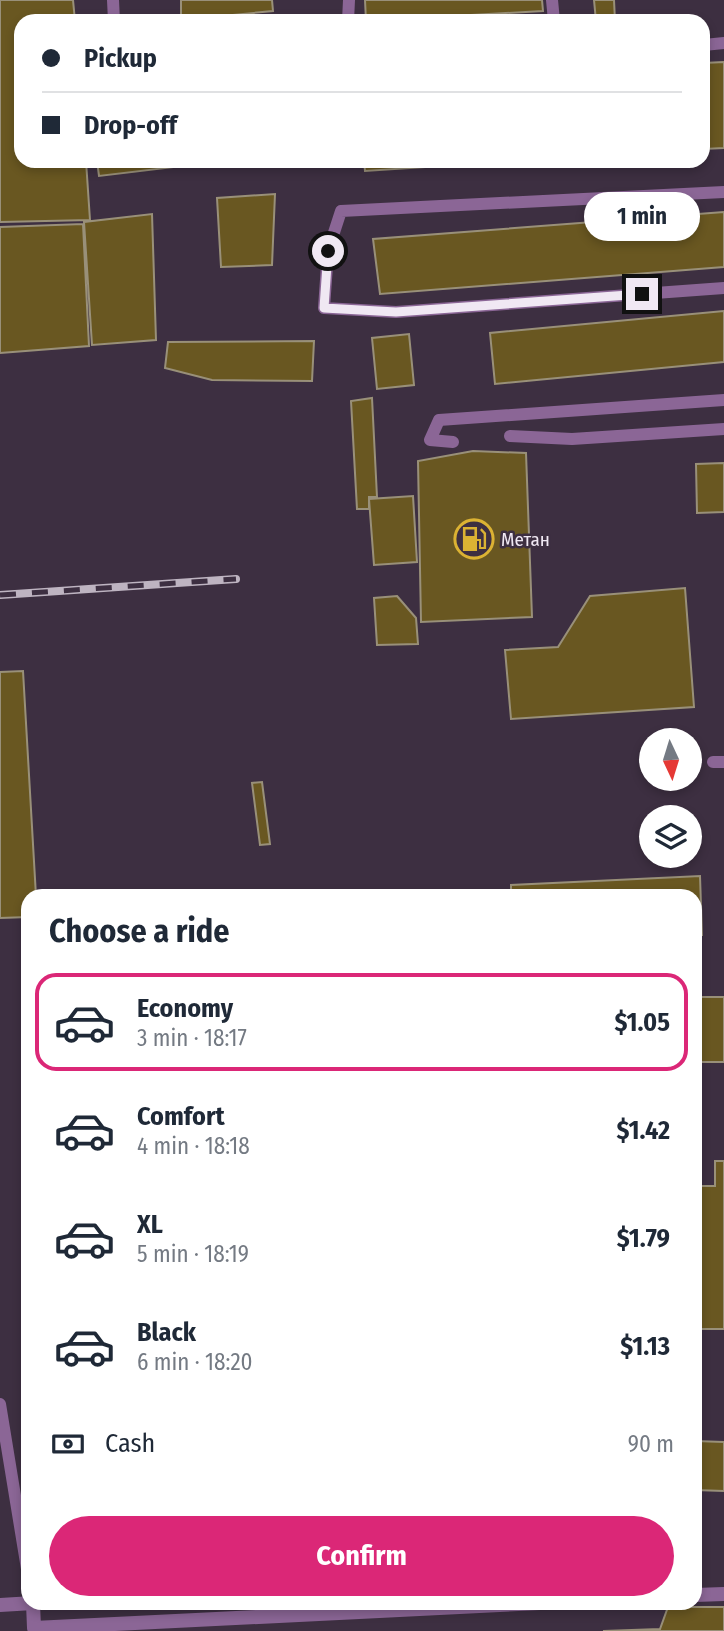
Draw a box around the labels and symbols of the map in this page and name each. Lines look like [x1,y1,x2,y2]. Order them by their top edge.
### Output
callout: 1 min [584,192,700,242]
route start [312,235,344,267]
route end [626,278,658,310]
fuel station icon: Метан [453,518,495,560]
place label: Метан [501,528,550,551]
north arrow [639,728,702,791]

